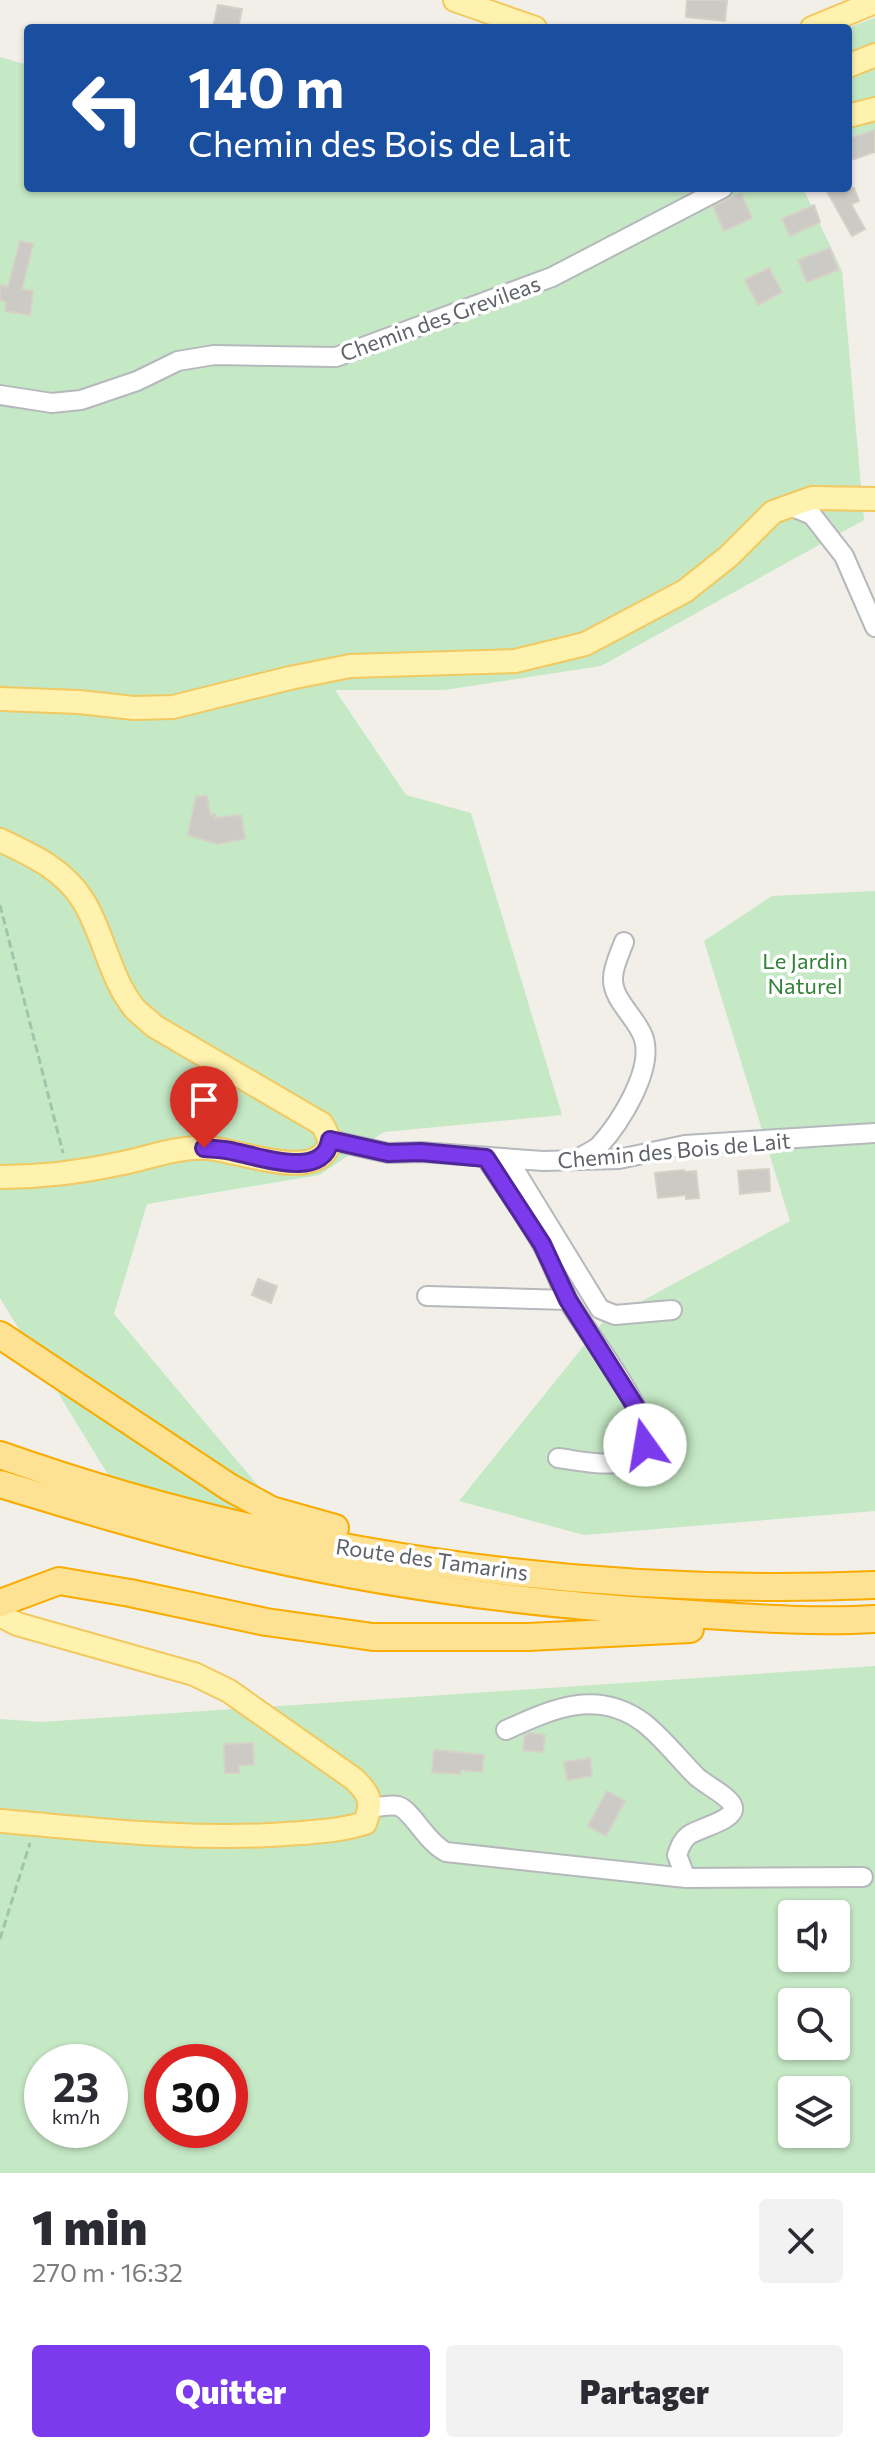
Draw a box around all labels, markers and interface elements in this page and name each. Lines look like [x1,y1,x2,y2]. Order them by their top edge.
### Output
text: 140 m [188,51,344,120]
icon: left [56,56,160,160]
text: Chemin des Bois de Lait [188,120,571,164]
street label: Chemin des Grevileas [336,269,544,367]
park label: Le Jardin Naturel [762,947,848,999]
pin [170,1066,238,1148]
icon: arrive [182,1078,226,1122]
street label: Chemin des Bois de Lait [556,1126,792,1174]
position arrow [603,1403,687,1487]
street label: Route des Tamarins [334,1532,530,1586]
map controls [778,1900,850,2148]
button: sound [778,1900,850,1972]
button: search [778,1988,850,2060]
speed limit sign: 30 [144,2044,248,2148]
text: 23 [53,2061,99,2110]
button: layers [778,2076,850,2148]
text: km/h [52,2104,100,2128]
text: 1 min [32,2196,147,2255]
button: close [759,2199,843,2283]
text: 270 m · 16:32 [32,2256,183,2287]
button: Quitter [32,2345,430,2437]
button: Partager [446,2345,843,2437]

